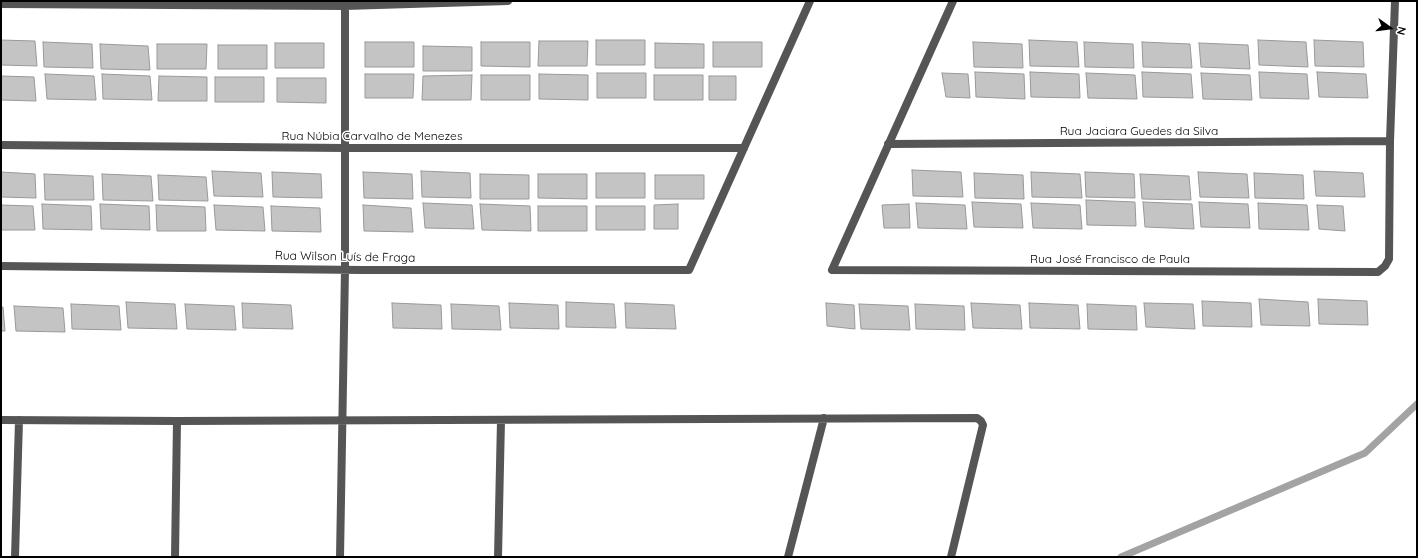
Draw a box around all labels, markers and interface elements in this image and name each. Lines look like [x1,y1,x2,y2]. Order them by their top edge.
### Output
north arrow [1370,8,1410,48]
text: N [1394,25,1409,37]
street label: Rua Jaciara Guedes da Silva [1060,124,1218,138]
street label: Rua Núbia Carvalho de Menezes [281,129,463,143]
street label: Rua Wilson Luís de Fraga [275,249,415,265]
street label: Rua José Francisco de Paula [1030,252,1190,266]

